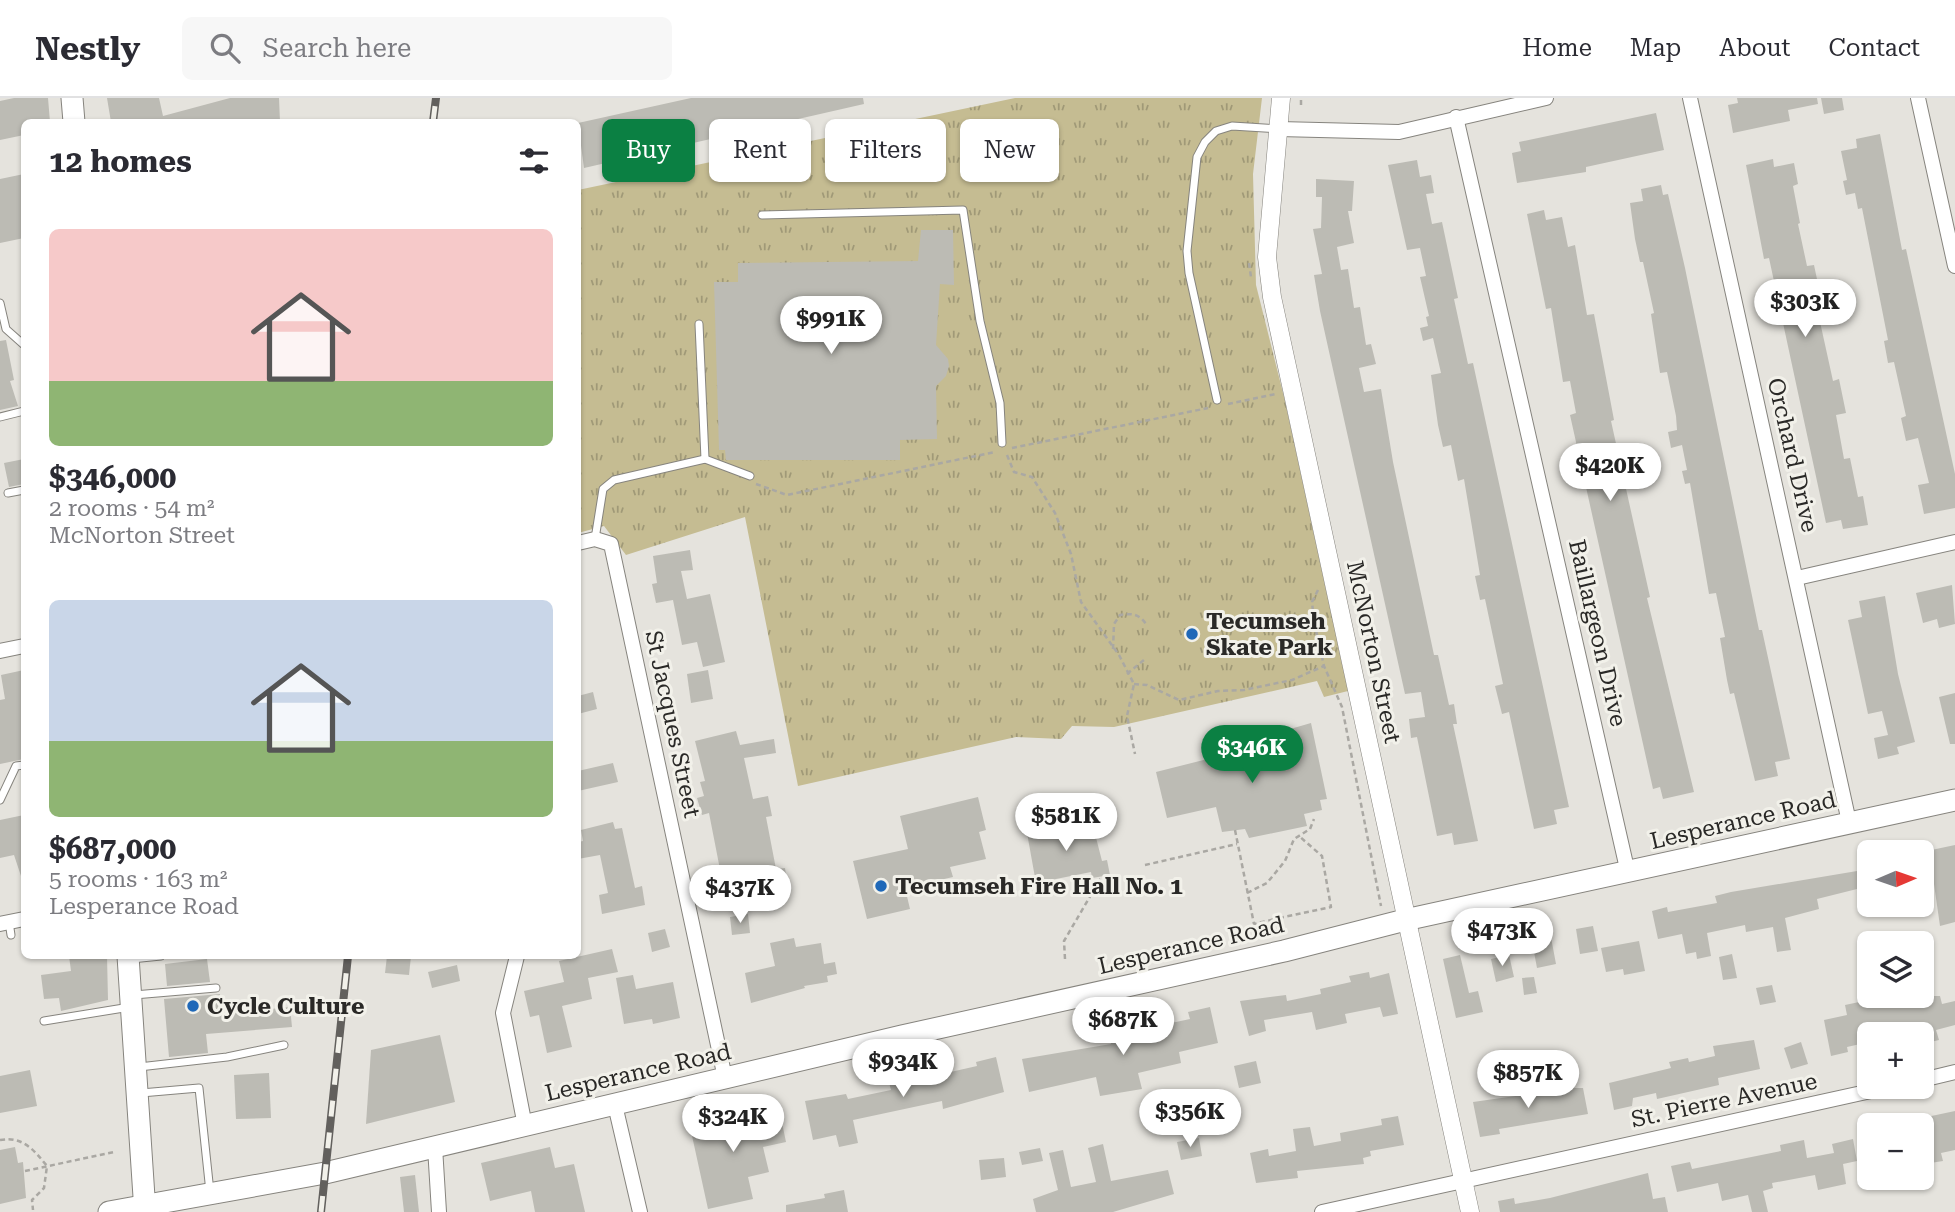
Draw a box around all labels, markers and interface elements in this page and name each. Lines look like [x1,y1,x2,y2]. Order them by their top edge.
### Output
search box [182,17,672,80]
text: Nestly [35,29,140,68]
icon: search [206,29,244,67]
text: Search here [262,33,411,63]
text: Home [1522,34,1592,62]
text: Map [1630,34,1681,62]
text: About [1719,34,1790,62]
text: Contact [1828,34,1920,62]
chip: Buy [602,119,695,182]
chip: Rent [709,119,811,182]
chip: Filters [825,119,946,182]
chip: New [960,119,1059,182]
icon: filters [515,142,553,180]
text: 12 homes [49,144,192,179]
icon: home [238,274,364,400]
pin: $303K [1756,280,1854,339]
text: $303K [1770,288,1840,315]
pin: $991K [782,296,880,356]
text: $991K [796,305,866,332]
street label: Orchard Drive [1762,375,1823,535]
pin: $420K [1561,444,1659,503]
text: $420K [1575,452,1645,479]
text: $346,000 [49,460,176,495]
text: 2 rooms · 54 m² [49,495,215,522]
text: McNorton Street [49,522,235,549]
street label: Baillargeon Drive [1563,537,1632,729]
street label: McNorton Street [1341,558,1406,746]
place label: Tecumseh Skate Park [1206,608,1333,661]
marker: Tecumseh Skate Park [1184,626,1200,642]
street label: St Jacques Street [640,628,706,820]
icon: home [238,645,364,771]
pin: $346K [1203,726,1301,785]
text: $346K [1217,734,1287,761]
street label: Lesperance Road [1648,786,1839,855]
pin: $581K [1017,794,1115,853]
text: $581K [1031,802,1101,829]
text: $687,000 [49,831,176,866]
north arrow [1857,840,1934,917]
map controls [1857,840,1934,1190]
text: 5 rooms · 163 m² [49,866,227,893]
pin: $437K [691,866,789,925]
place label: Tecumseh Fire Hall No. 1 [895,873,1183,900]
text: $437K [705,874,775,901]
marker: Tecumseh Fire Hall No. 1 [873,878,889,894]
text: Lesperance Road [49,893,239,920]
pin: $473K [1453,908,1551,968]
street label: Lesperance Road [1096,911,1287,980]
text: $473K [1467,917,1537,944]
button: layers [1857,931,1934,1008]
place label: Cycle Culture [207,993,364,1020]
marker: Cycle Culture [185,998,201,1014]
pin: $687K [1074,998,1172,1057]
text: $687K [1088,1006,1158,1033]
button: + [1857,1022,1934,1099]
street label: Lesperance Road [543,1038,734,1107]
pin: $934K [854,1040,952,1099]
text: $934K [868,1048,938,1075]
pin: $857K [1479,1051,1577,1110]
text: $857K [1493,1059,1563,1086]
street label: St. Pierre Avenue [1629,1068,1820,1133]
pin: $356K [1141,1090,1239,1149]
pin: $324K [684,1094,782,1154]
text: $356K [1155,1098,1225,1125]
text: $324K [698,1103,768,1130]
button: − [1857,1113,1934,1190]

